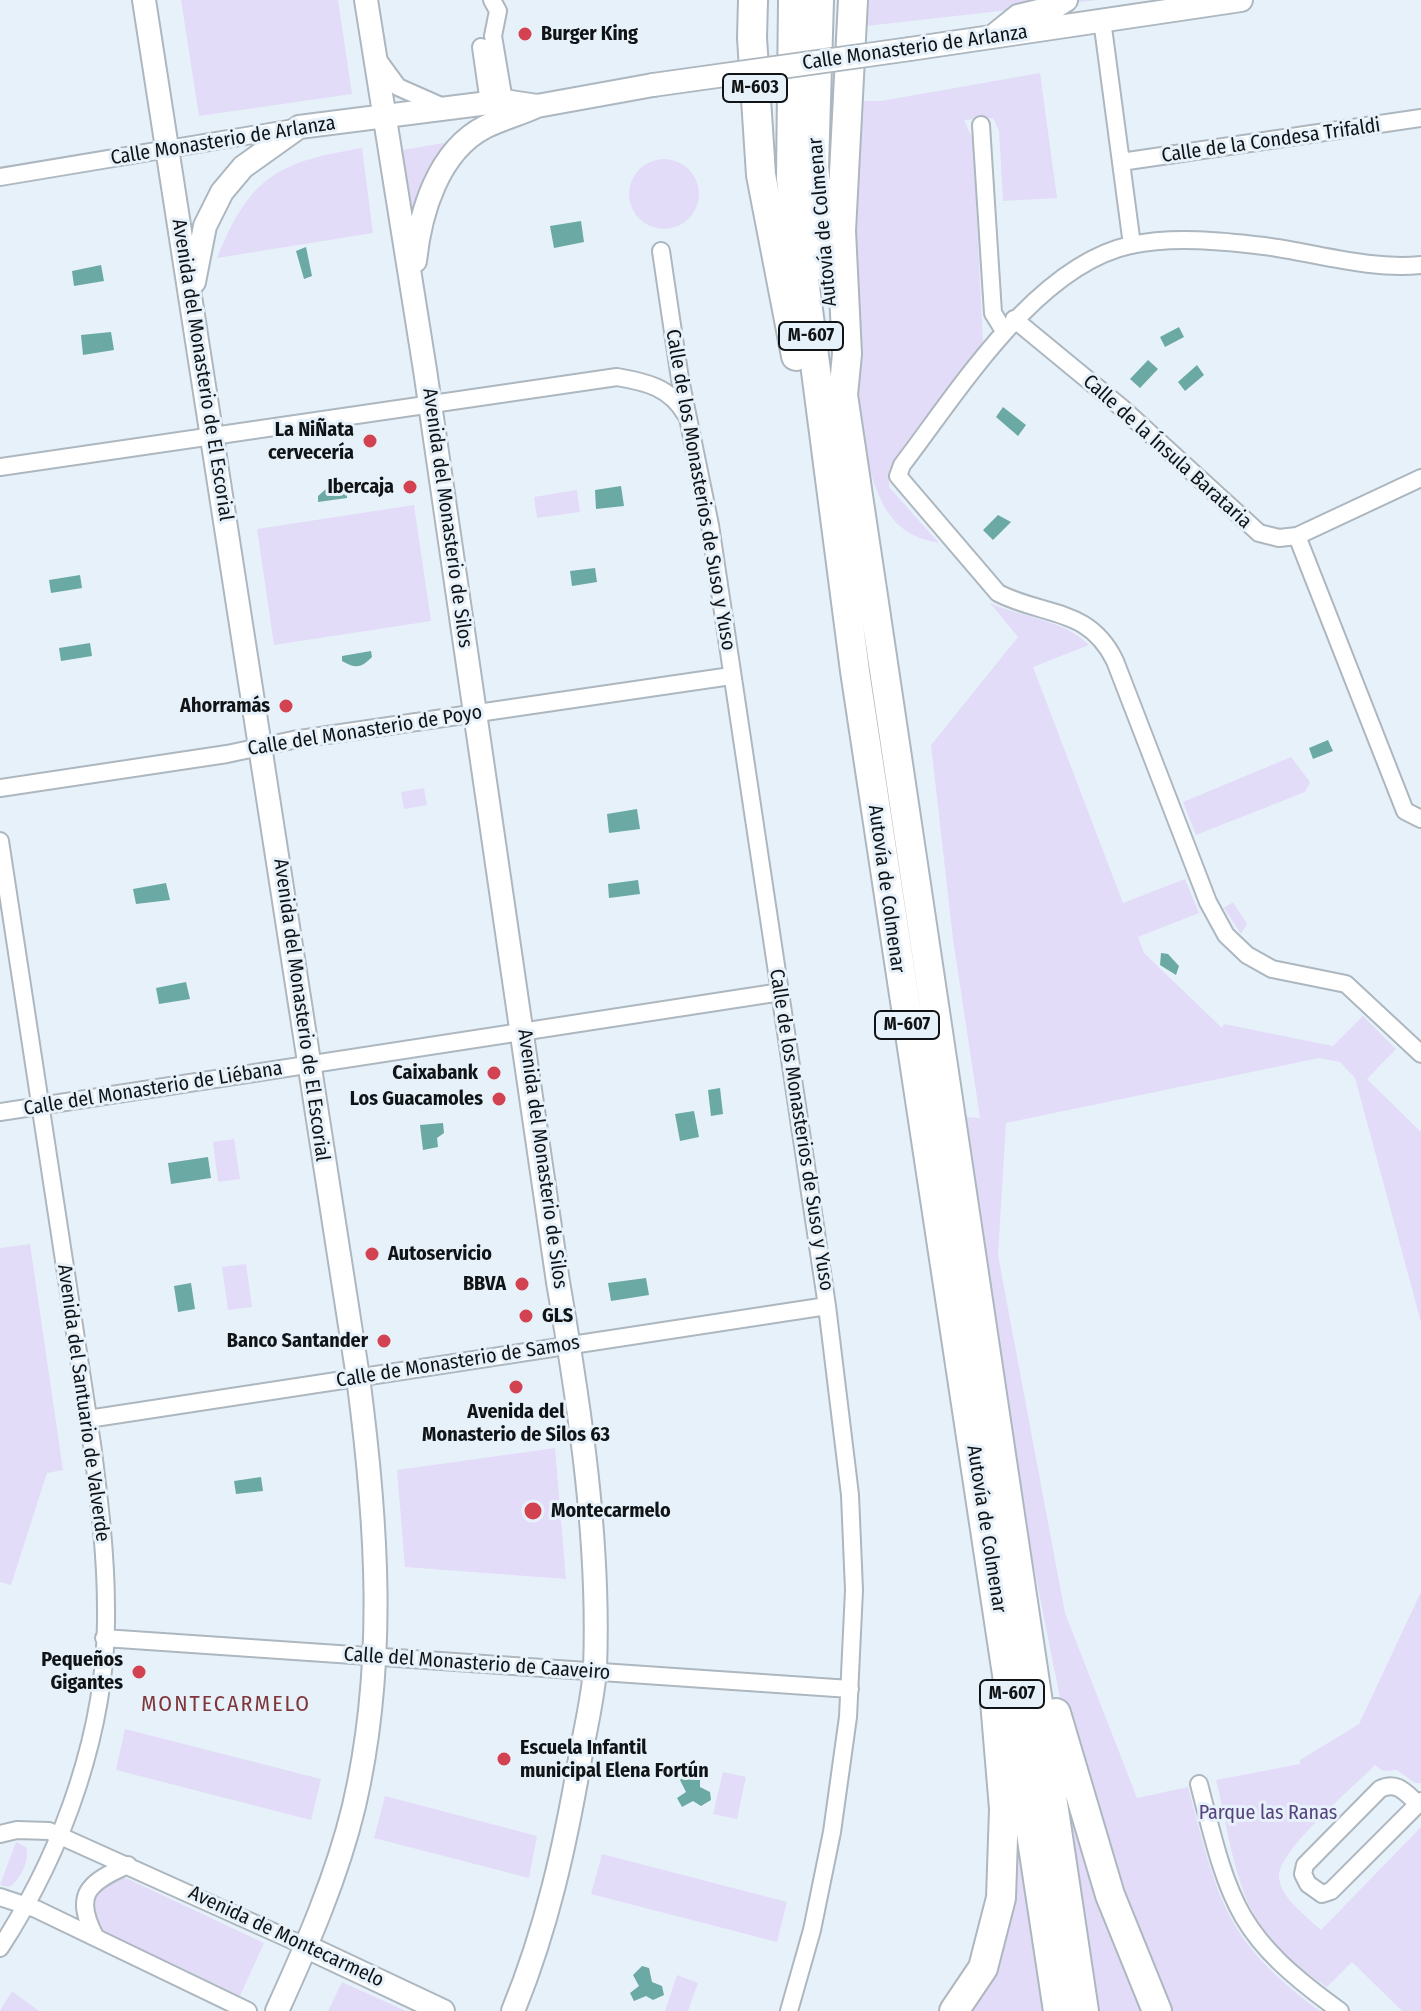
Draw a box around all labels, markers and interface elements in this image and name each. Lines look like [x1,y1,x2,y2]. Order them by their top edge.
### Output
street label: Calle Monasterio de Arlanza [801,20,1029,76]
place label: Burger King [541,22,638,46]
marker: Burger King [516,25,534,43]
road number: M-603 [723,74,787,102]
street label: Calle Monasterio de Arlanza [109,111,337,171]
street label: Calle de la Condesa Trifaldi [1160,114,1382,168]
street label: Autovía de Colmenar [804,137,842,307]
street label: Avenida del Monasterio de El Escorial [166,217,238,523]
road number: M-607 [779,322,843,350]
street label: Calle de los Monasterios de Suso y Yuso [660,328,740,652]
street label: Calle de la Ínsula Barataria [1078,370,1256,534]
street label: Avenida del Monasterio de Silos [417,387,477,649]
place label: La NiÑata cervecería [268,418,354,465]
marker: La NiÑata cervecería [361,432,379,450]
place label: Ibercaja [327,475,394,499]
marker: Ibercaja [401,478,419,496]
place label: Ahorramás [180,694,270,718]
marker: Ahorramás [277,697,295,715]
street label: Calle del Monasterio de Poyo [246,701,484,761]
street label: Autovía de Colmenar [862,803,910,975]
street label: Avenida del Monasterio de El Escorial [268,857,334,1163]
street label: Calle de los Monasterios de Suso y Yuso [764,967,838,1293]
road number: M-607 [875,1011,939,1039]
street label: Avenida del Monasterio de Silos [512,1028,572,1290]
street label: Calle del Monasterio de Liébana [22,1057,284,1121]
place label: Caixabank [392,1061,478,1085]
marker: Caixabank [485,1064,503,1082]
place label: Los Guacamoles [350,1087,483,1111]
marker: Los Guacamoles [490,1090,508,1108]
place label: Autoservicio [388,1242,492,1266]
marker: Autoservicio [363,1245,381,1263]
street label: Avenida del Santuario de Valverde [52,1263,114,1543]
place label: BBVA [463,1272,506,1296]
marker: BBVA [513,1275,531,1293]
place label: GLS [542,1304,573,1328]
marker: GLS [517,1307,535,1325]
place label: Banco Santander [227,1329,368,1353]
street label: Calle de Monasterio de Samos [335,1331,581,1393]
marker: Banco Santander [375,1332,393,1350]
marker: Avenida del Monasterio de Silos 63 [507,1378,525,1396]
place label: Avenida del Monasterio de Silos 63 [422,1400,610,1447]
street label: Autovía de Colmenar [961,1443,1011,1615]
place label: Montecarmelo [551,1499,671,1523]
marker: Montecarmelo [522,1500,544,1522]
street label: Calle del Monasterio de Caaveiro [343,1643,611,1685]
place label: Pequeños Gigantes [41,1648,123,1695]
marker: Pequeños Gigantes [130,1663,148,1681]
road number: M-607 [980,1680,1044,1708]
district label: MONTECARMELO [141,1692,311,1718]
place label: Escuela Infantil municipal Elena Fortún [520,1736,709,1783]
marker: Escuela Infantil municipal Elena Fortún [495,1750,513,1768]
park label: Parque las Ranas [1199,1801,1337,1825]
street label: Avenida de Montecarmelo [184,1881,388,1993]

